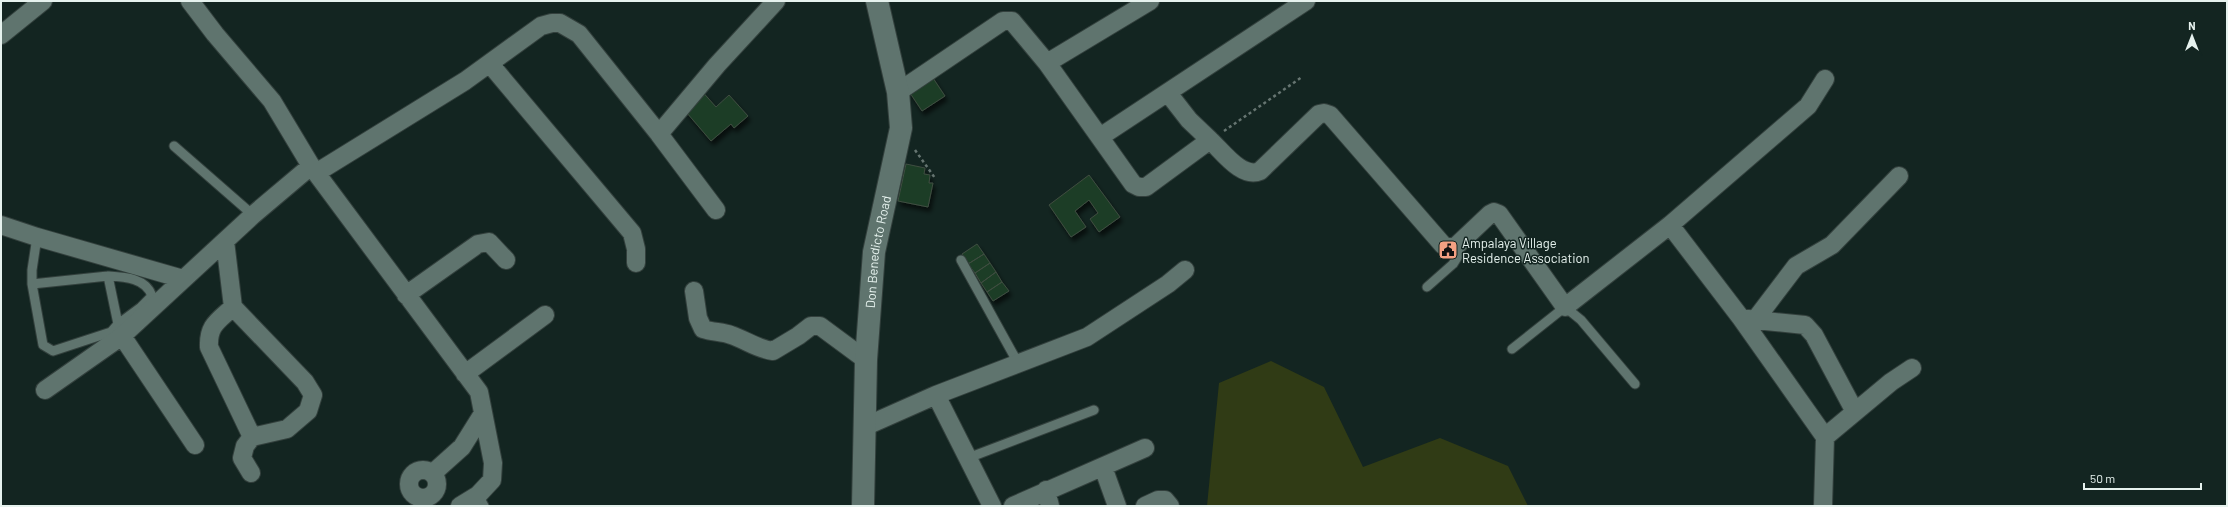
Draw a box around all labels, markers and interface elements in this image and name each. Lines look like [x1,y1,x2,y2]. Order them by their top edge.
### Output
north arrow [2172,16,2212,56]
text: N [2188,19,2196,32]
street label: Don Benedicto Road [862,194,894,309]
place label: Ampalaya Village Residence Association [1462,235,1590,266]
public building icon: Ampalaya Village Residence Association [1437,239,1459,261]
scale bar [2084,465,2201,491]
text: 50 m [2090,471,2115,485]

